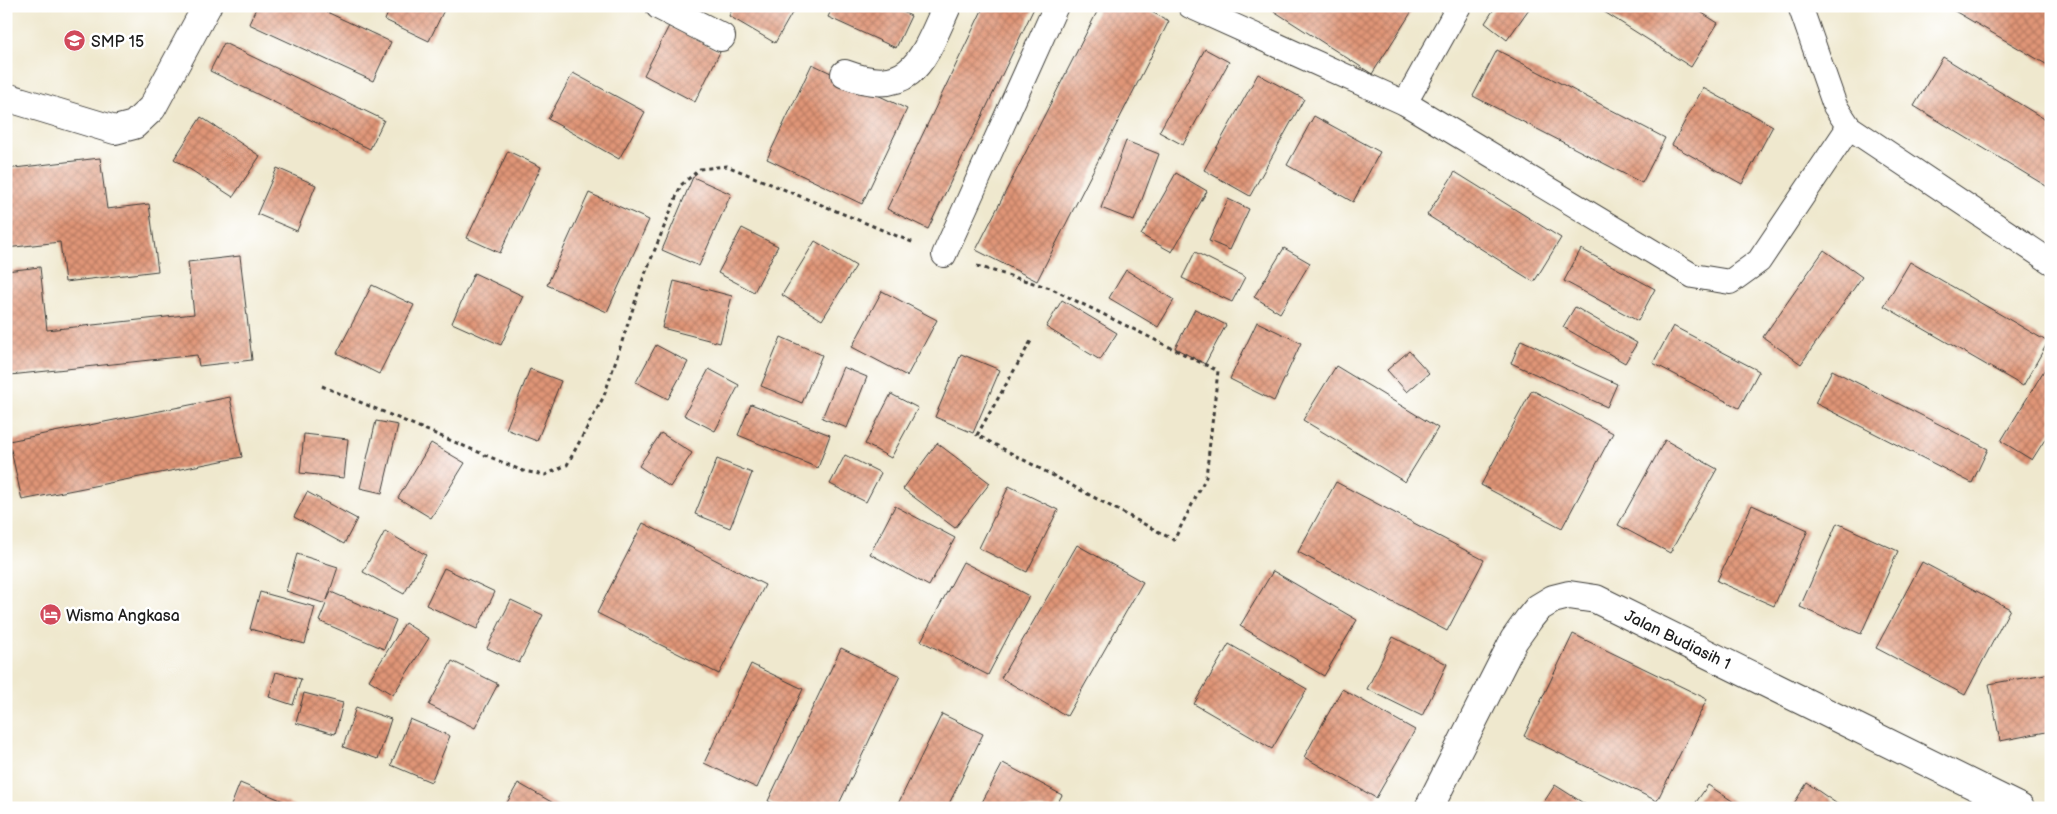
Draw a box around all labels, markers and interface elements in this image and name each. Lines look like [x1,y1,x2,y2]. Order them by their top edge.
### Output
school or university icon: SMP 15 [63,29,87,53]
place label: SMP 15 [91,33,144,52]
hotel icon: Wisma Angkasa [38,603,62,627]
street label: Jalan Budiasih 1 [1621,606,1734,674]
place label: Wisma Angkasa [66,607,180,626]

